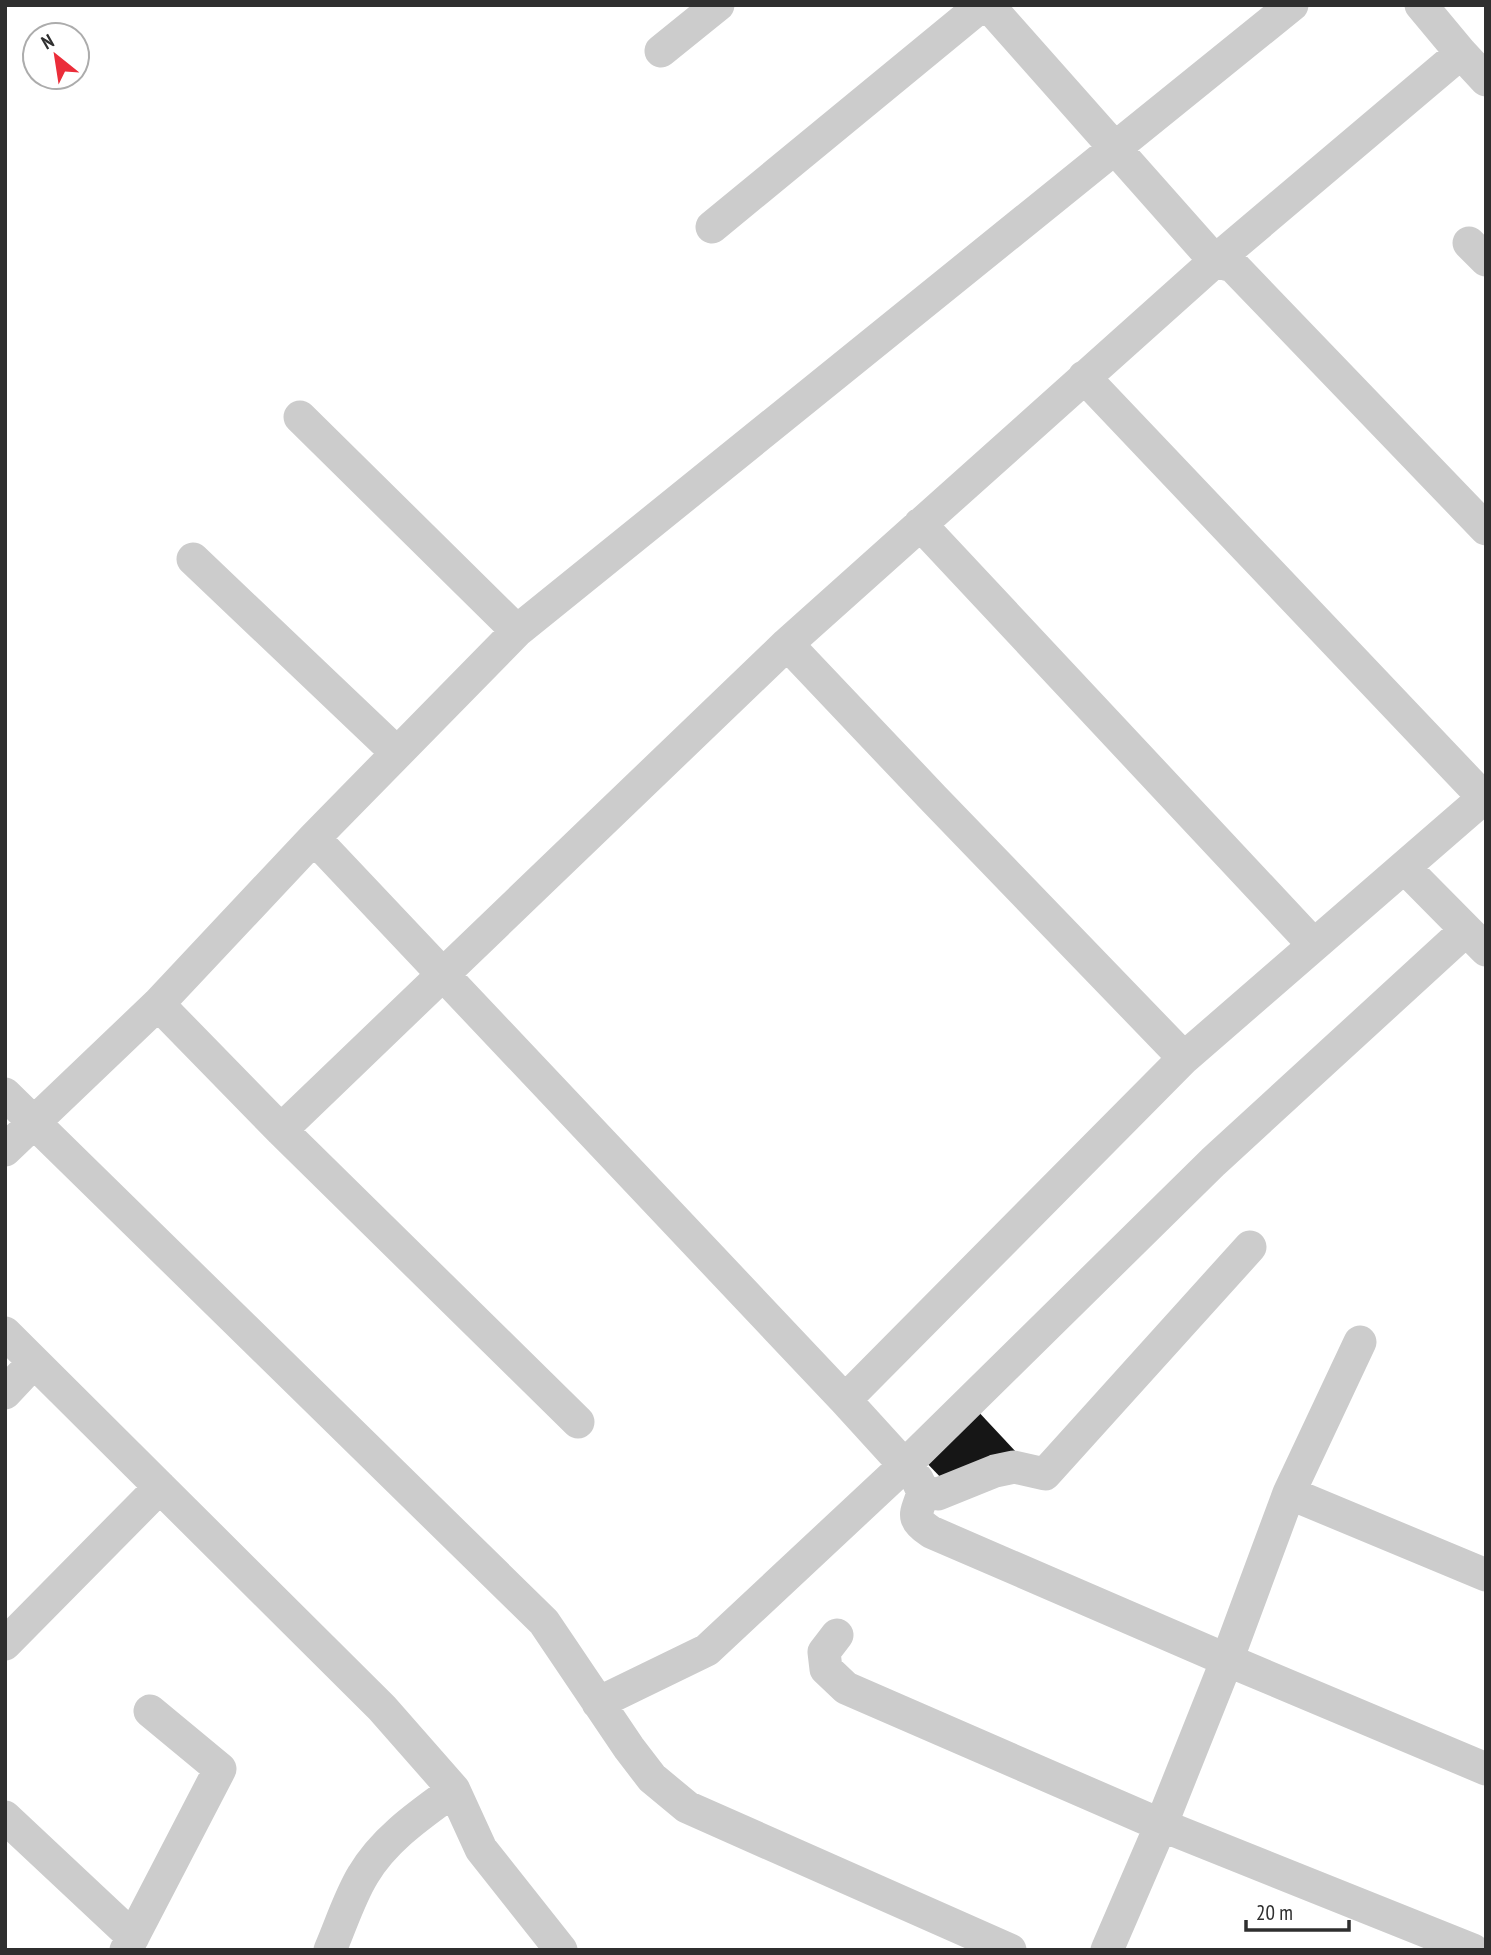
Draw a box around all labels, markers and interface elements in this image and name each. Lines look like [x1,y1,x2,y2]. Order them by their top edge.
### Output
north arrow [21,21,91,91]
text: N [37,28,58,54]
scale bar [1246,1888,1349,1932]
text: 20 m [1256,1899,1293,1926]

